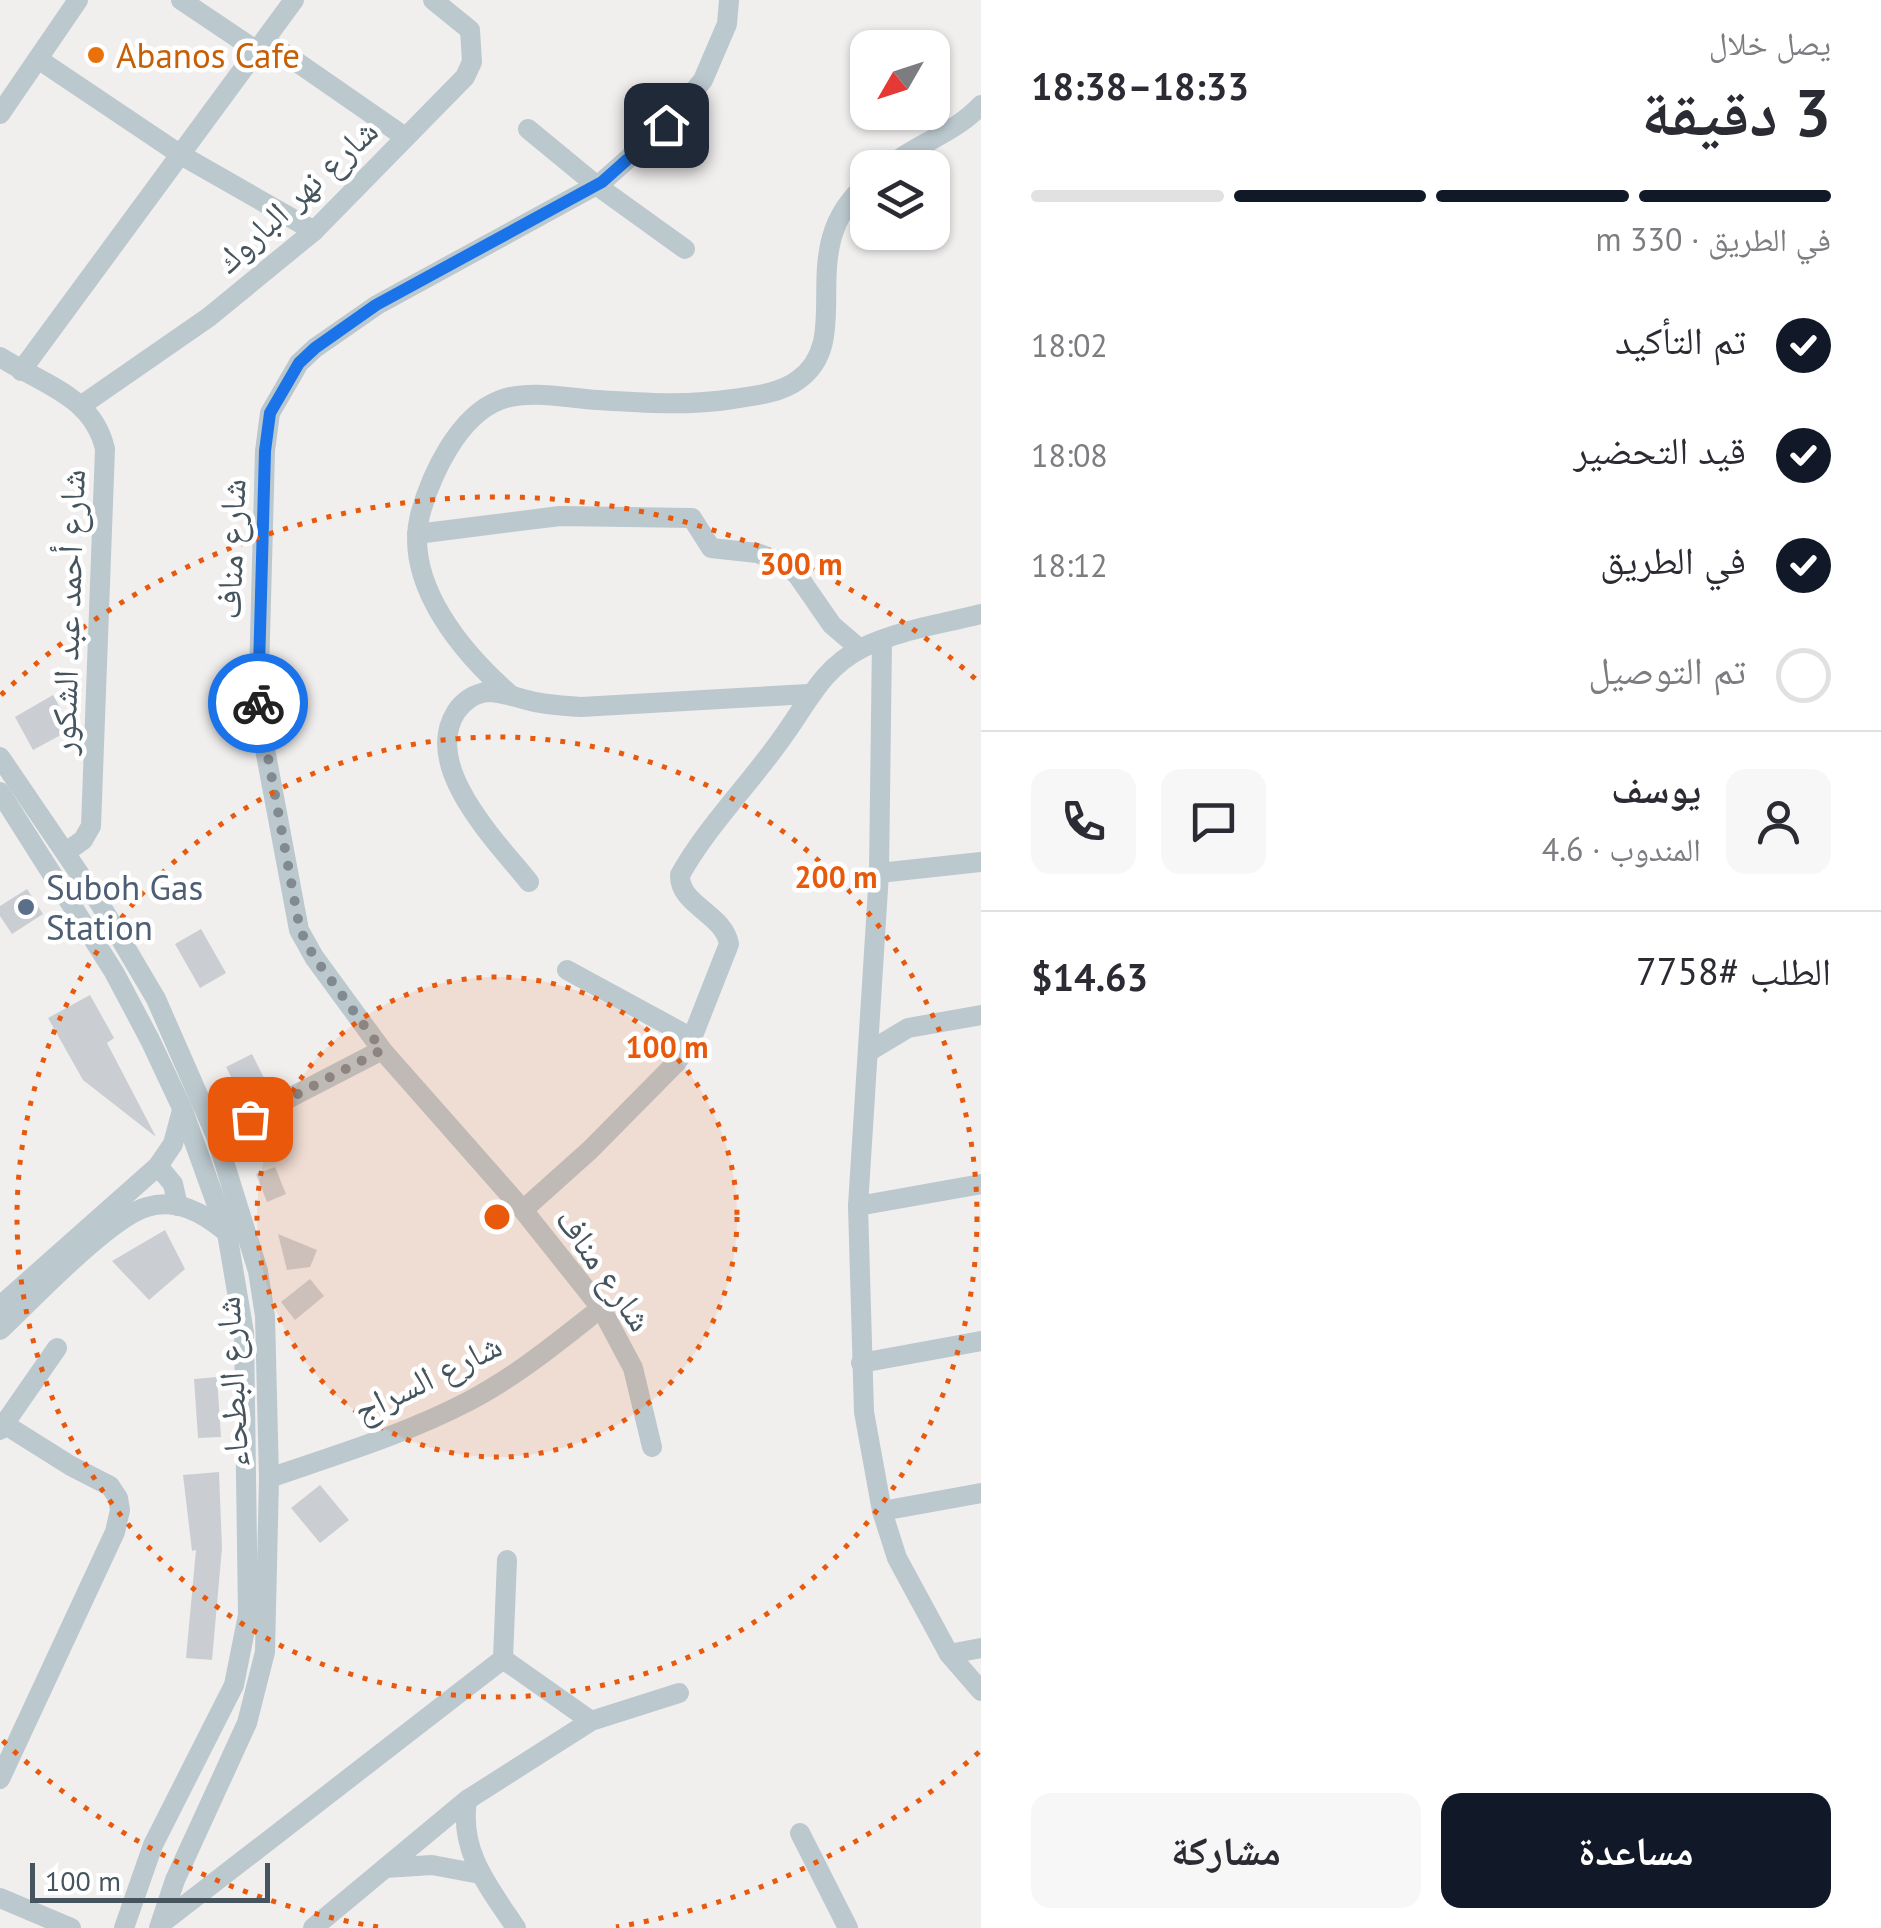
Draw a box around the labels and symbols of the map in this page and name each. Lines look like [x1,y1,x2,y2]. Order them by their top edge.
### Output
north arrow [850,30,950,130]
place label: Abanos Cafe [116,32,300,78]
marker: Abanos Cafe [85,44,107,66]
pin [624,83,709,168]
street label: شارع نهر الباروك [205,108,387,282]
street label: شارع أحمد عبد الشكور [39,468,95,757]
street label: شارع مناف [205,478,255,620]
text: 300 m [760,544,842,583]
courier [208,653,308,753]
text: 200 m [795,857,877,896]
place label: Suboh Gas Station [46,864,203,950]
marker: Suboh Gas Station [15,896,37,918]
text: 100 m [626,1027,708,1066]
pin [208,1077,293,1162]
street label: شارع مناف [546,1198,664,1340]
centre of rings [479,1199,515,1235]
street label: شارع البطحاء [204,1295,258,1469]
street label: شارع السراج [345,1321,509,1433]
scale bar [30,1858,270,1902]

